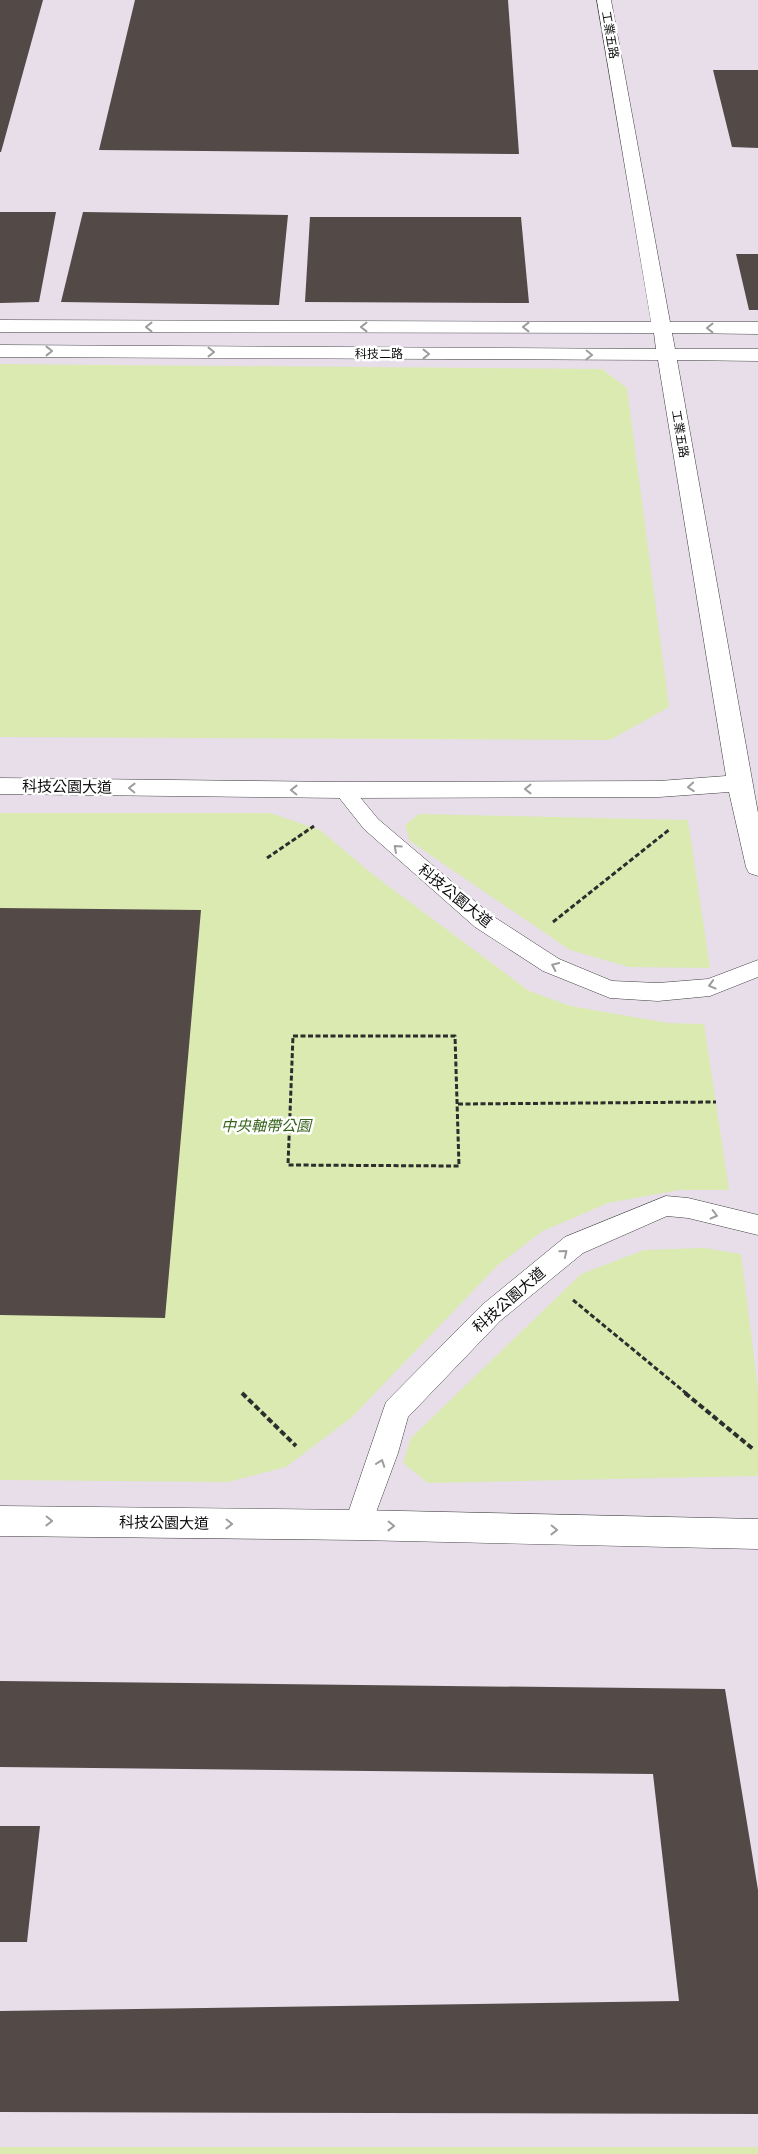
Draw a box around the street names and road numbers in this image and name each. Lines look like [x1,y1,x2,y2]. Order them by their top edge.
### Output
street label: 工業五路 [599,10,622,60]
street label: 科技二路 [355,346,403,361]
street label: 工業五路 [669,409,692,459]
street label: 科技公園大道 [22,776,112,797]
street label: 科技公園大道 [414,860,496,931]
street label: 科技公園大道 [468,1263,549,1336]
street label: 科技公園大道 [119,1512,209,1533]

